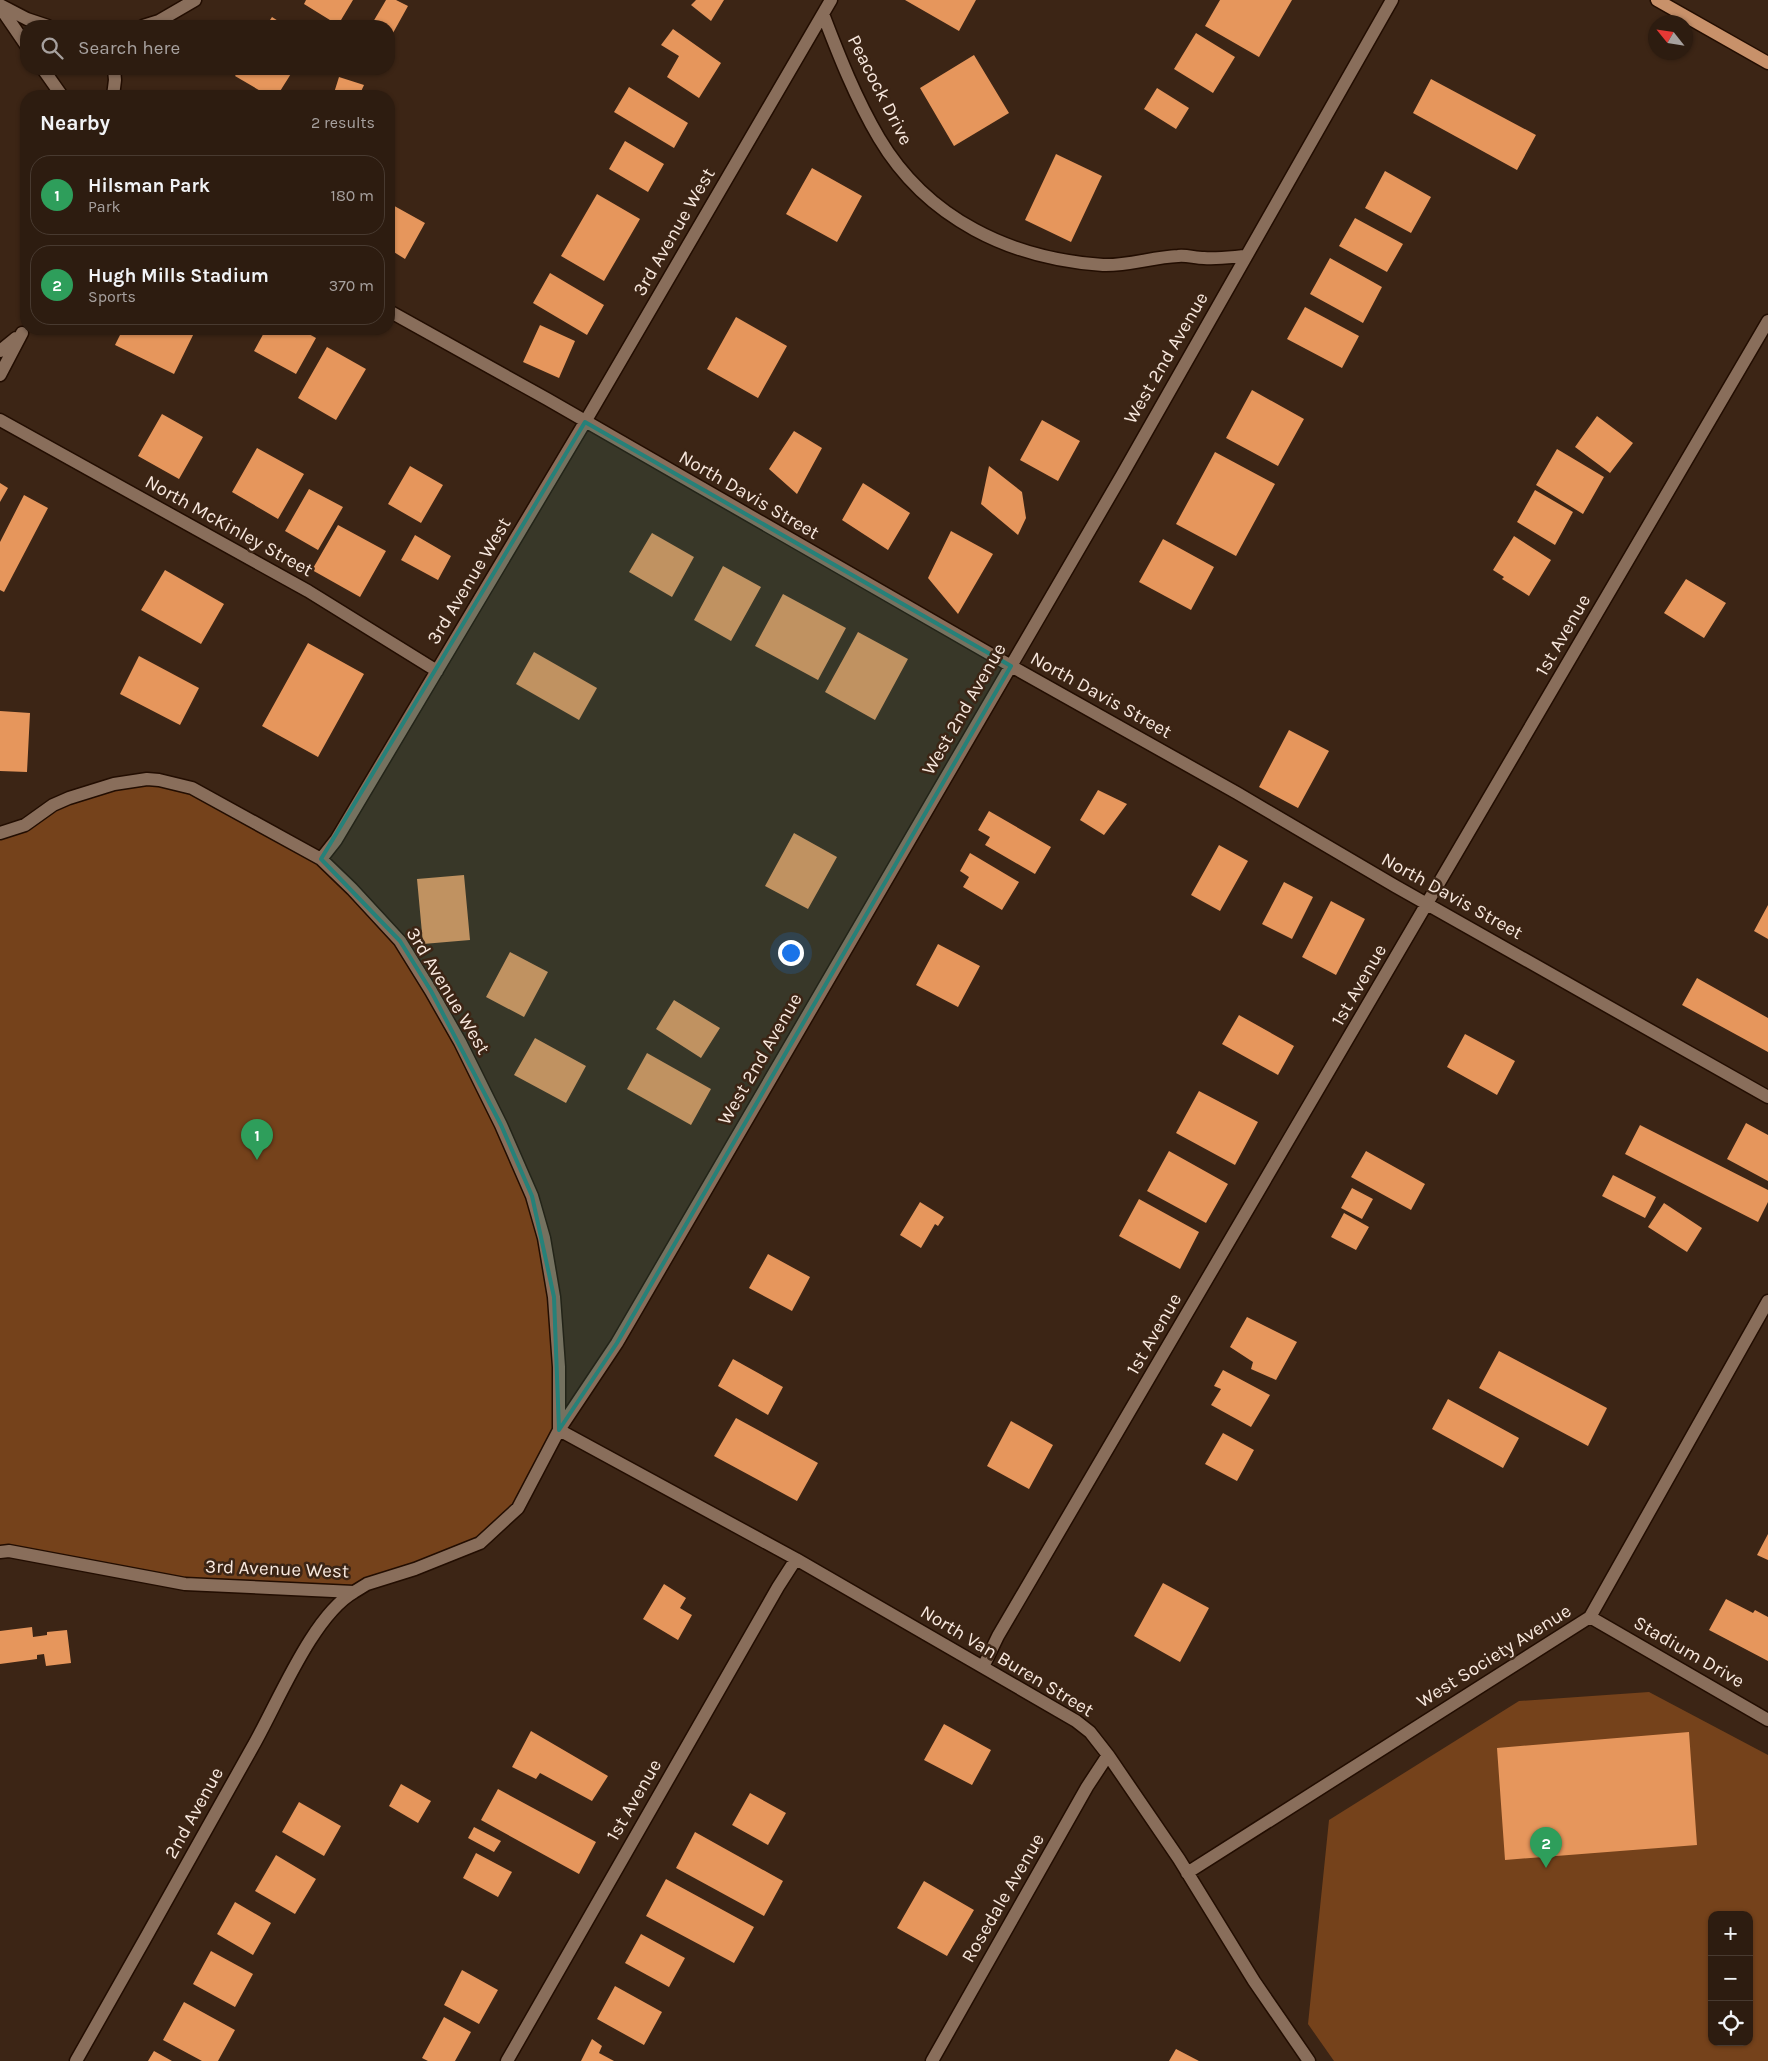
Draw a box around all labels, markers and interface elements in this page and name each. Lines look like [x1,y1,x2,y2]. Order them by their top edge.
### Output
north arrow [1648,15,1693,60]
search box [20,20,395,75]
street label: Peacock Drive [843,31,917,149]
icon: search [38,34,66,62]
text: Search here [78,37,180,59]
text: Nearby [40,111,110,135]
text: 2 results [311,113,375,132]
street label: 3rd Avenue West [628,164,720,300]
text: Hilsman Park [88,175,210,197]
text: 1 [54,186,60,205]
text: 180 m [331,186,374,205]
text: Park [88,197,120,216]
text: Hugh Mills Stadium [88,265,269,287]
text: 2 [52,276,62,295]
text: 370 m [329,276,374,295]
text: Sports [88,287,136,306]
street label: West 2nd Avenue [1119,288,1213,428]
street label: North Davis Street [675,446,823,544]
street label: North McKinley Street [141,471,317,581]
street label: 3rd Avenue West [422,514,516,648]
street label: 1st Avenue [1531,590,1595,680]
street label: West 2nd Avenue [917,639,1011,779]
street label: North Davis Street [1026,647,1176,743]
street label: North Davis Street [1377,848,1527,944]
street label: 3rd Avenue West [401,924,495,1058]
your location [778,940,804,966]
street label: 1st Avenue [1327,940,1391,1030]
street label: West 2nd Avenue [713,989,807,1129]
pin: 1 [241,1119,273,1160]
street label: 1st Avenue [1122,1289,1186,1379]
street label: 3rd Avenue West [205,1555,349,1583]
street label: West Society Avenue [1413,1600,1575,1712]
street label: North Van Buren Street [916,1601,1098,1721]
street label: Stadium Drive [1630,1611,1748,1693]
street label: 1st Avenue [602,1755,666,1845]
street label: 2nd Avenue [160,1764,228,1862]
pin: 2 [1530,1827,1562,1868]
street label: Rosedale Avenue [957,1829,1049,1967]
map controls [1708,1911,1753,2046]
button: + [1708,1911,1753,1956]
button: − [1708,1956,1753,2001]
button: locate [1708,2001,1753,2046]

